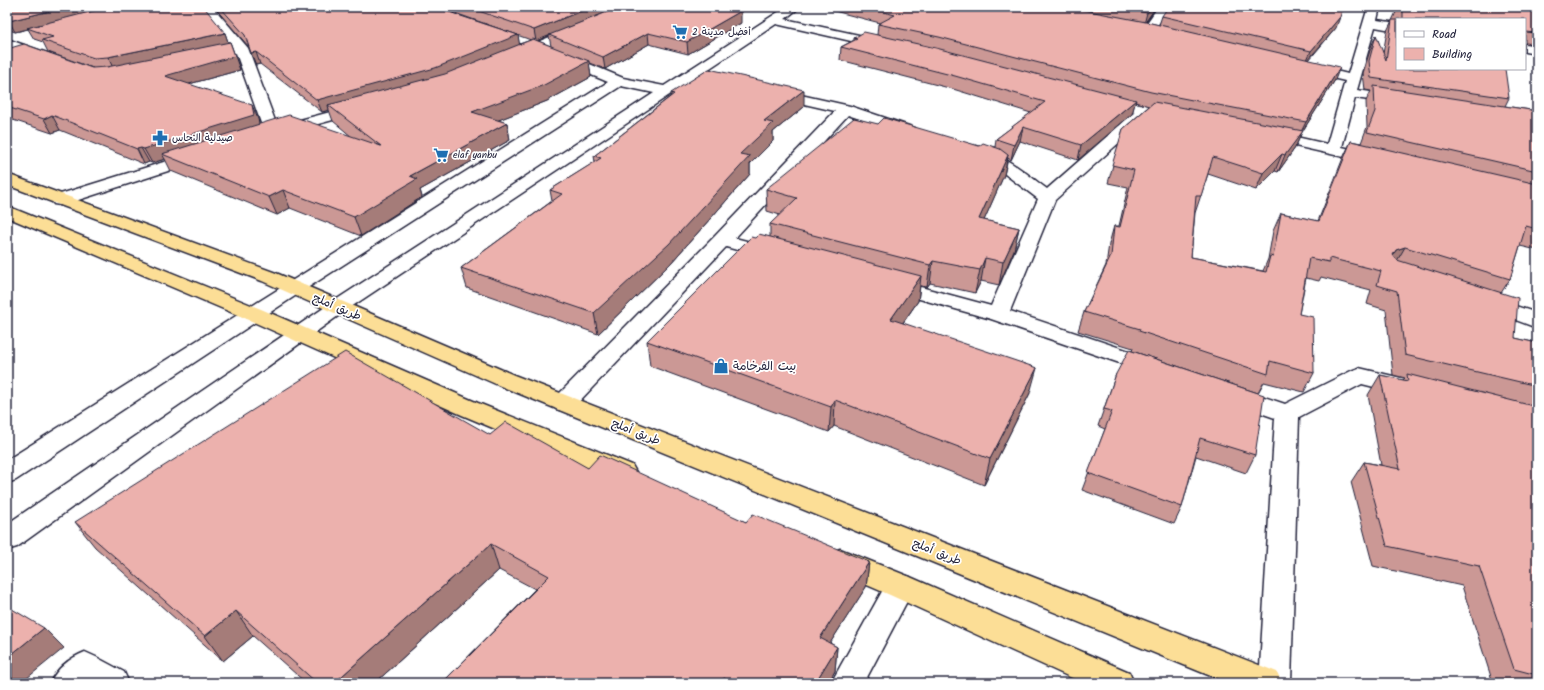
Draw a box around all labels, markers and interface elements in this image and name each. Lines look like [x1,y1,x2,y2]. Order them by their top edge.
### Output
legend [1396,18,1526,70]
supermarket icon: 2 أفضل مدينة [671,23,689,41]
place label: 2 أفضل مدينة [692,24,751,40]
text: Road [1432,25,1457,44]
text: Building [1432,45,1472,64]
pharmacy icon: صيدلية النحاس [151,129,169,147]
place label: صيدلية النحاس [172,130,233,146]
supermarket icon: elaf yanbu [432,146,450,164]
place label: elaf yanbu [453,147,497,163]
street label: طريق أملج [310,288,364,326]
shop icon: بيت الفرخامة [712,357,730,375]
place label: بيت الفرخامة [733,357,796,376]
street label: طريق أملج [609,414,663,450]
street label: طريق أملج [910,534,964,570]

